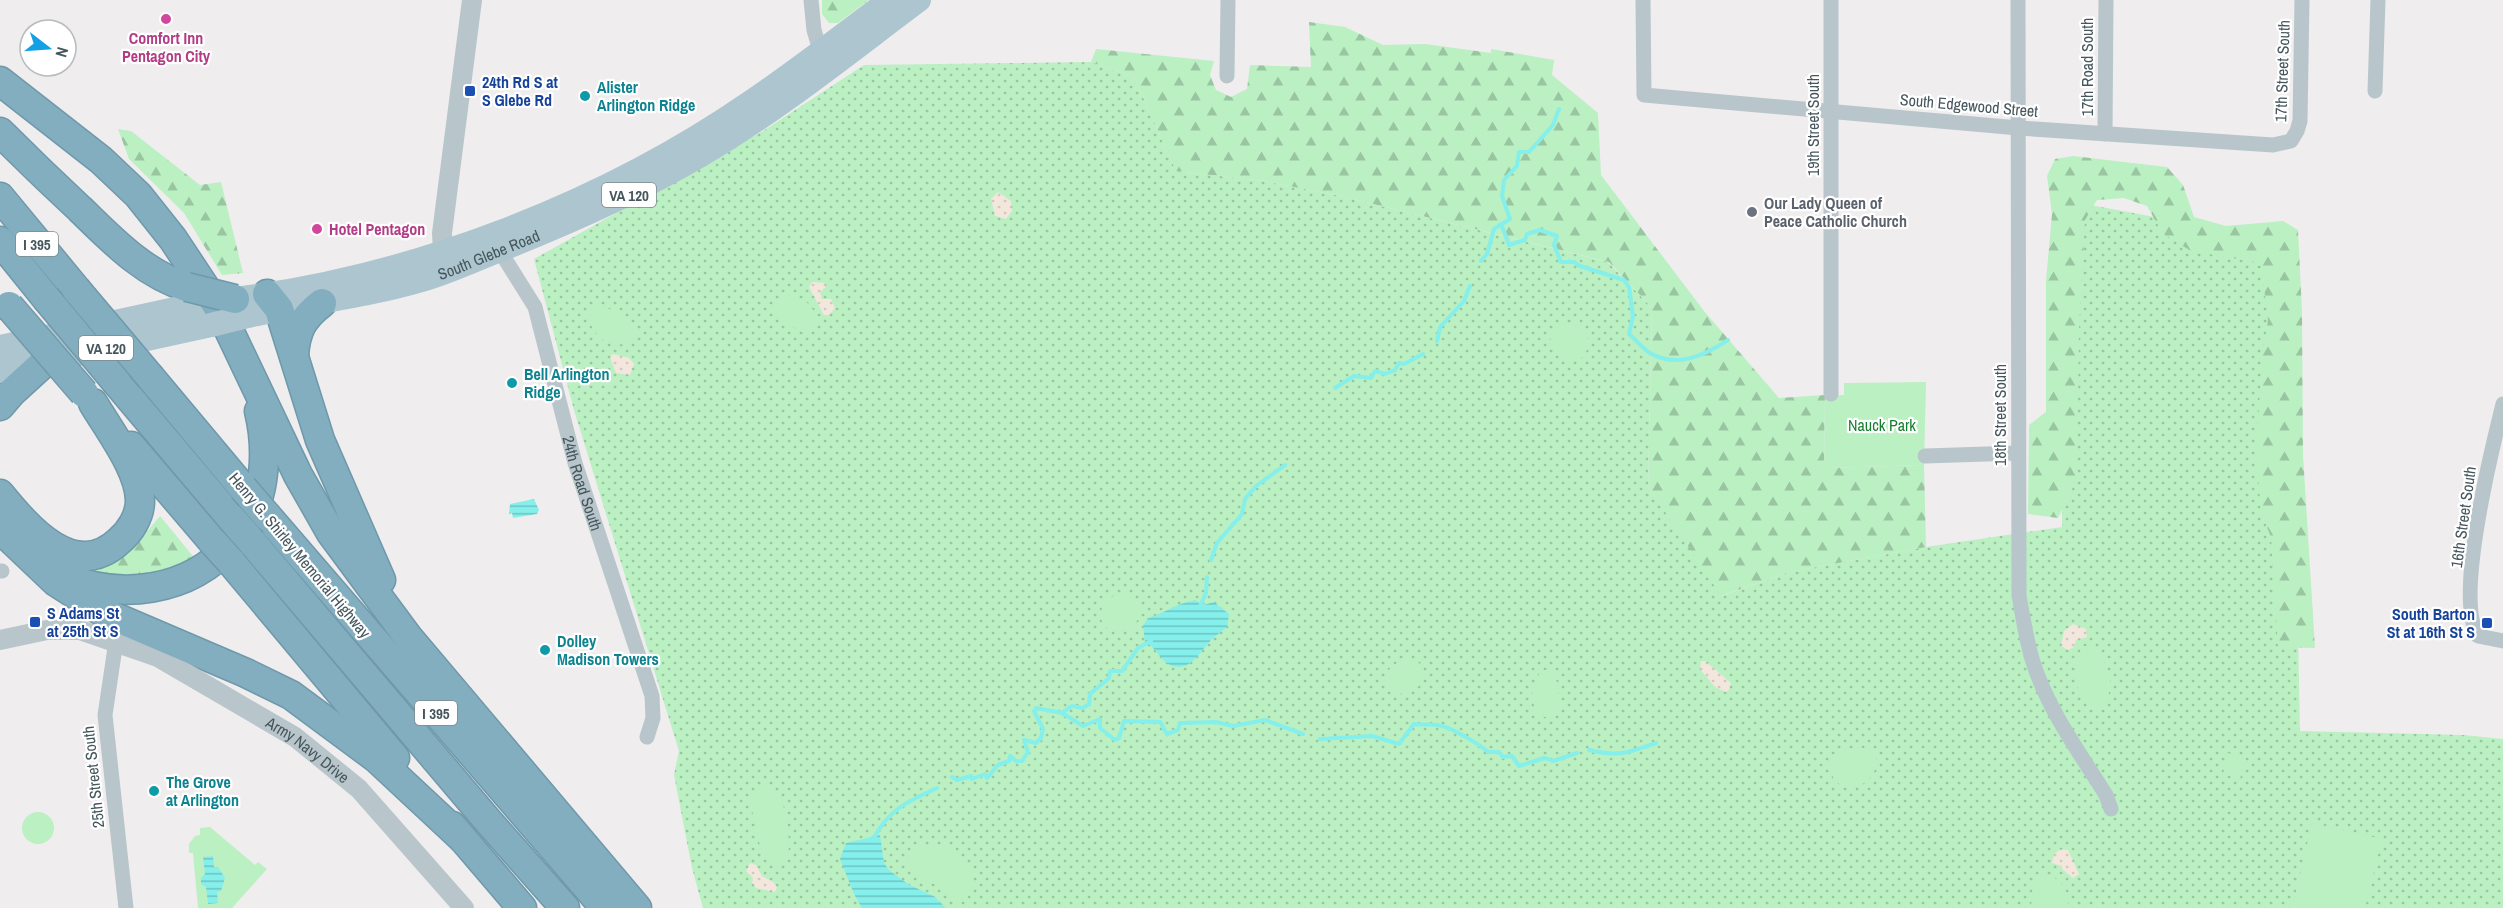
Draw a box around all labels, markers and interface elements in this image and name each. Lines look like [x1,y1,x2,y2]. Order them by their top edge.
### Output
marker: Comfort Inn Pentagon City [159,12,173,26]
north arrow [18,18,78,78]
street label: 17th Road South [2076,18,2098,116]
street label: 17th Street South [2269,20,2295,122]
place label: Comfort Inn Pentagon City [122,27,211,67]
text: N [50,45,74,60]
place label: 24th Rd S at S Glebe Rd [482,71,558,111]
street label: 19th Street South [1802,74,1824,176]
place label: Alister Arlington Ridge [597,76,695,116]
marker: 24th Rd S at S Glebe Rd [463,84,477,98]
street label: South Edgewood Street [1899,88,2039,122]
marker: Alister Arlington Ridge [578,89,592,103]
road number: VA 120 [602,183,656,207]
place label: Our Lady Queen of Peace Catholic Church [1764,192,1907,232]
marker: Our Lady Queen of Peace Catholic Church [1745,205,1759,219]
place label: Hotel Pentagon [329,218,425,240]
marker: Hotel Pentagon [310,222,324,236]
street label: South Glebe Road [435,224,543,285]
road number: I 395 [16,232,58,256]
road number: VA 120 [79,336,133,360]
place label: Bell Arlington Ridge [524,363,610,403]
street label: 18th Street South [1989,364,2011,466]
marker: Bell Arlington Ridge [505,376,519,390]
park label: Nauck Park [1848,414,1916,436]
street label: 24th Road South [557,433,608,534]
street label: 16th Street South [2445,465,2481,569]
street label: Henry G. Shirley Memorial Highway [224,467,376,643]
place label: S Adams St at 25th St S [47,602,120,642]
place label: South Barton St at 16th St S [2387,603,2475,643]
marker: S Adams St at 25th St S [28,615,42,629]
marker: South Barton St at 16th St S [2480,616,2494,630]
place label: Dolley Madison Towers [557,630,659,670]
marker: Dolley Madison Towers [538,643,552,657]
road number: I 395 [415,701,457,725]
street label: Army Navy Drive [261,711,354,788]
street label: 25th Street South [77,725,109,829]
place label: The Grove at Arlington [166,771,239,811]
marker: The Grove at Arlington [147,784,161,798]

